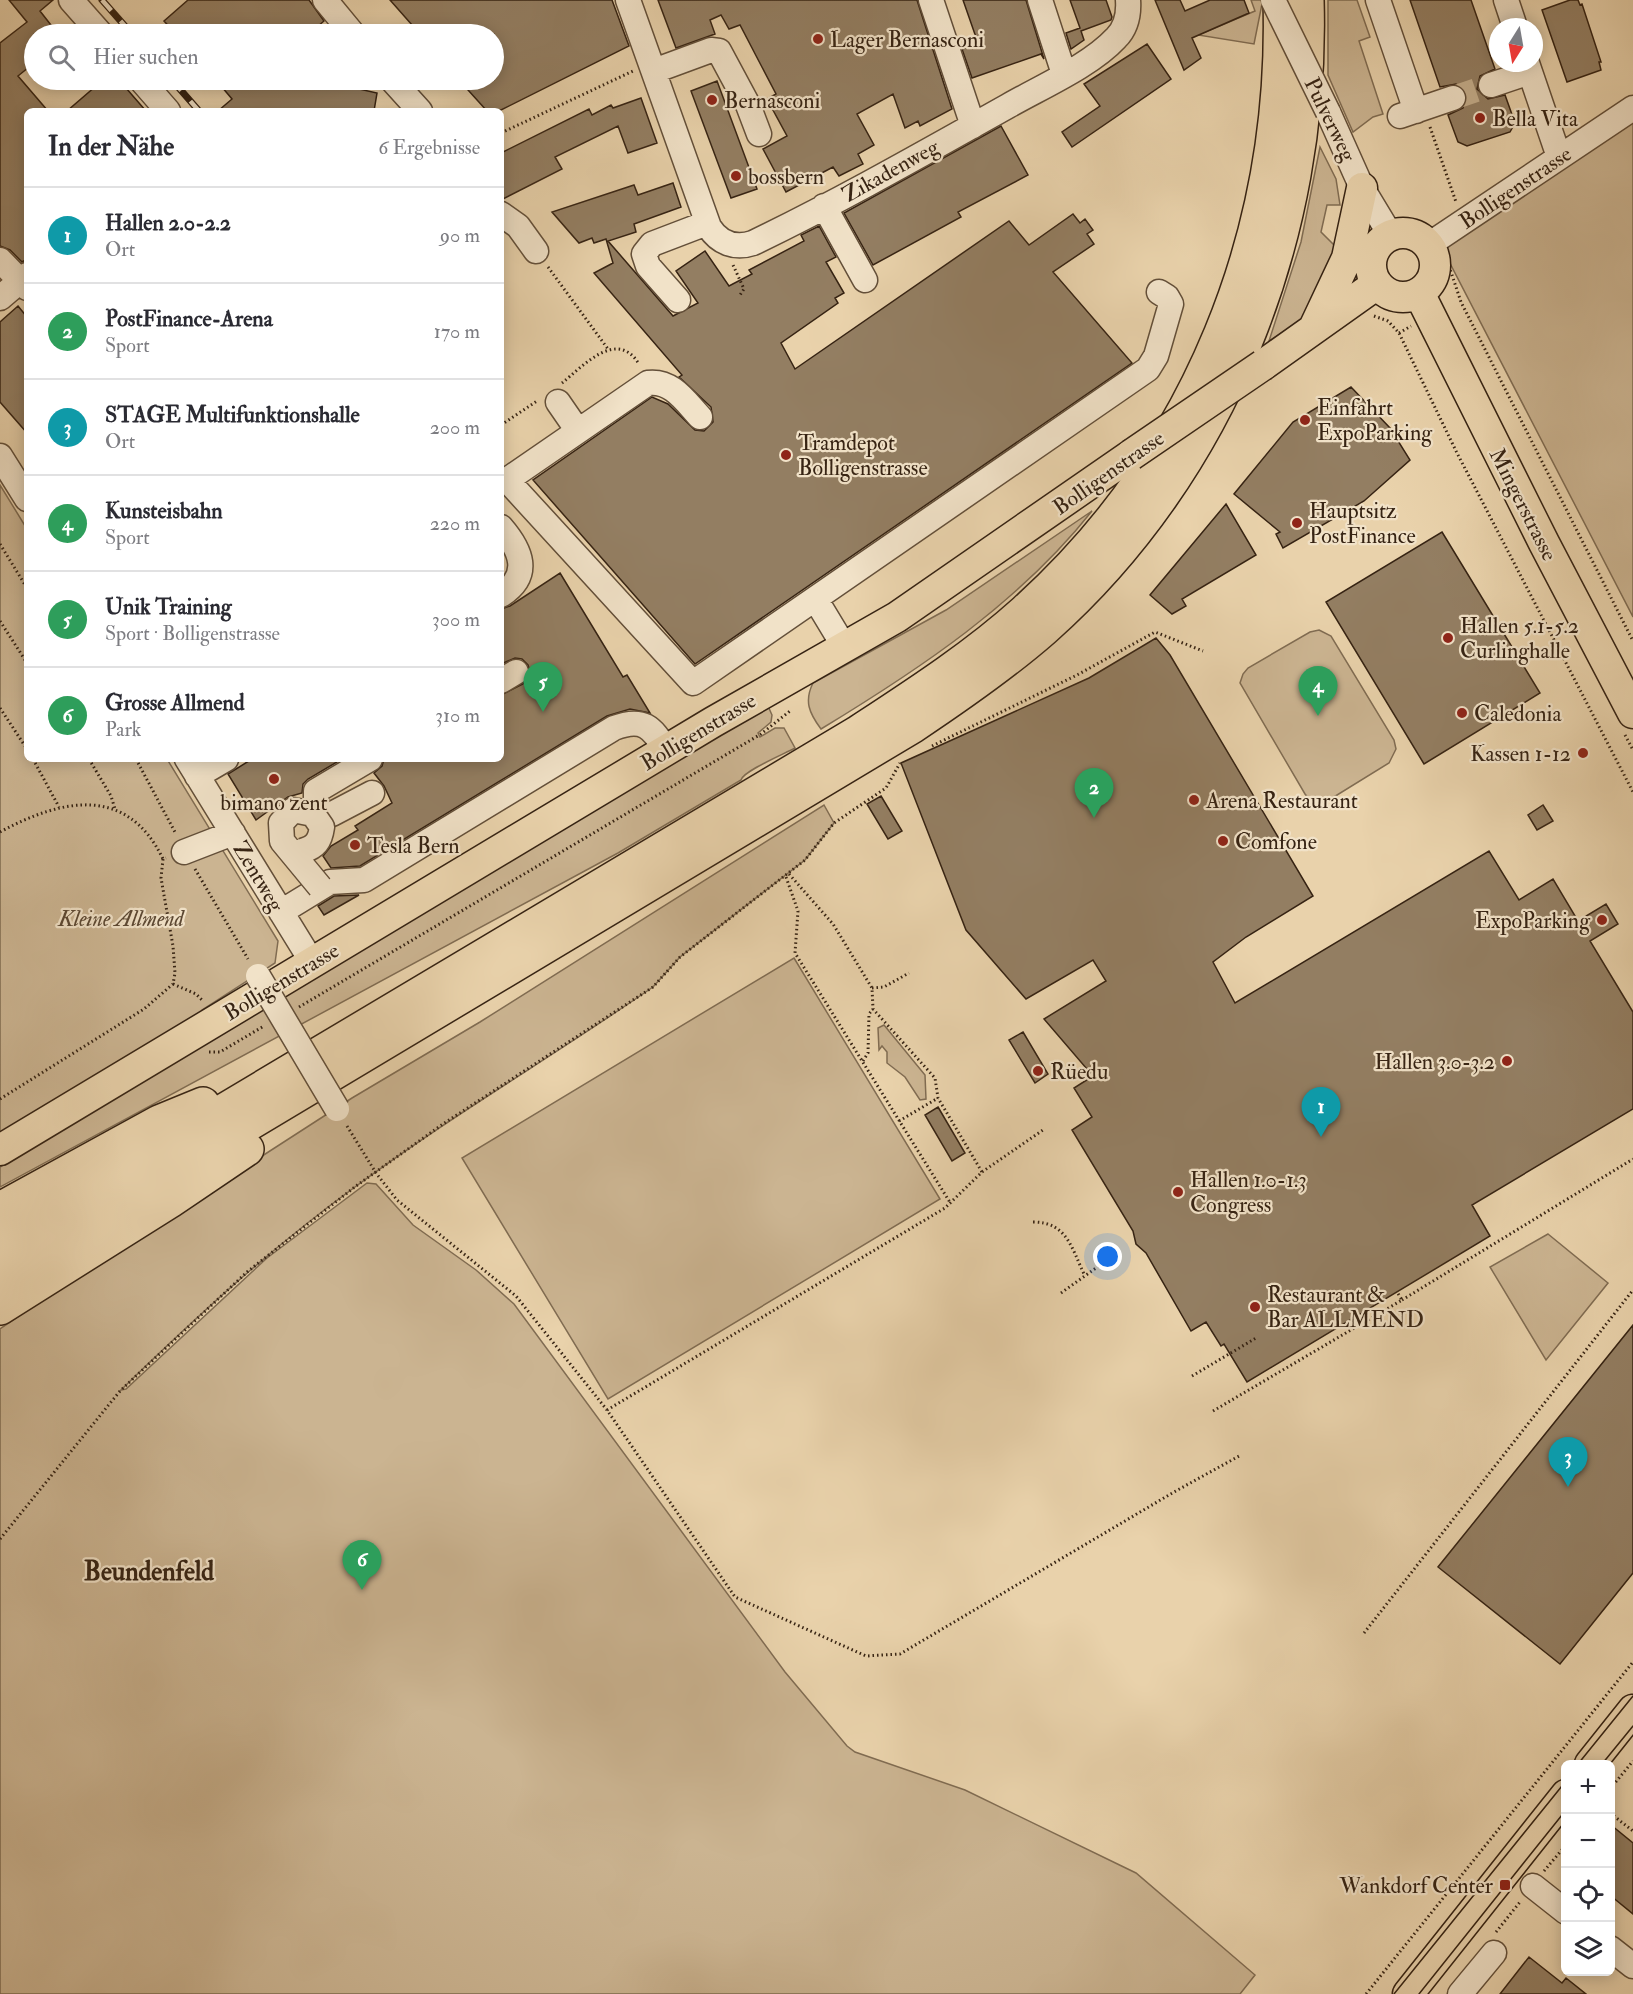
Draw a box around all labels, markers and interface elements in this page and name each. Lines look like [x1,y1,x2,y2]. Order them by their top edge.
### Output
north arrow [1489,18,1543,72]
search box [24,24,504,90]
place label: Lager Bernasconi [830,26,984,54]
marker: Lager Bernasconi [811,32,825,46]
icon: search [45,41,78,74]
text: Hier suchen [93,43,199,71]
street label: Pulverweg [1298,73,1363,167]
place label: Bernasconi [724,87,820,115]
marker: Bernasconi [705,93,719,107]
place label: Bella Vita [1492,105,1579,133]
marker: Bella Vita [1473,111,1487,125]
text: In der Nähe [48,131,174,163]
street label: Zikadenweg [837,132,945,209]
text: 6 Ergebnisse [378,135,480,160]
street label: Bolligenstrasse [1454,140,1577,236]
place label: bossbern [748,163,824,191]
marker: bossbern [729,169,743,183]
text: Hallen 2.0-2.2 [105,209,231,237]
text: 1 [64,223,71,248]
text: 90 m [440,223,480,248]
text: Ort [105,237,135,262]
text: PostFinance-Arena [105,305,273,333]
text: 2 [62,319,73,344]
text: 170 m [434,319,480,344]
text: Sport [105,333,150,358]
place label: Einfahrt ExpoParking [1317,394,1433,448]
text: STAGE Multifunktionshalle [105,401,360,429]
marker: Einfahrt ExpoParking [1298,413,1312,427]
text: 3 [64,415,71,440]
text: 200 m [430,415,480,440]
street label: Bolligenstrasse [1047,424,1170,521]
text: Ort [105,429,135,454]
place label: Tramdepot Bolligenstrasse [798,429,928,482]
street label: Mingerstrasse [1483,443,1563,566]
marker: Tramdepot Bolligenstrasse [779,448,793,462]
text: Kunsteisbahn [105,497,223,525]
place label: Hauptsitz PostFinance [1309,497,1416,550]
text: 4 [62,511,73,536]
text: 220 m [430,511,480,536]
marker: Hauptsitz PostFinance [1290,516,1304,530]
text: Sport [105,525,150,550]
text: Unik Training [105,593,232,621]
text: 5 [63,607,72,632]
text: 300 m [432,607,480,632]
place label: Hallen 5.1-5.2 Curlinghalle [1460,612,1579,665]
text: Sport · Bolligenstrasse [105,621,280,646]
marker: Hallen 5.1-5.2 Curlinghalle [1441,631,1455,645]
pin: 5 [524,662,562,712]
pin: 4 [1298,666,1338,716]
street label: Bolligenstrasse [636,686,761,777]
text: Grosse Allmend [105,689,245,717]
place label: Caledonia [1474,700,1562,728]
text: 6 [62,703,73,728]
text: 310 m [435,703,480,728]
marker: Caledonia [1455,706,1469,720]
text: Park [105,717,141,742]
place label: Kassen 1-12 [1470,740,1571,768]
marker: Kassen 1-12 [1576,746,1590,760]
pin: 2 [1074,768,1114,818]
marker: bimano zent [267,772,281,786]
place label: Arena Restaurant [1205,787,1358,815]
place label: bimano zent [220,789,328,817]
marker: Arena Restaurant [1187,793,1201,807]
place label: Comfone [1235,828,1317,856]
place label: Tesla Bern [367,832,460,860]
marker: Comfone [1216,834,1230,848]
street label: Zentweg [226,836,291,918]
marker: Tesla Bern [348,838,362,852]
park label: Kleine Allmend [57,905,186,933]
place label: ExpoParking [1475,907,1591,936]
marker: ExpoParking [1595,913,1609,927]
street label: Bolligenstrasse [219,936,344,1027]
place label: Hallen 3.0-3.2 [1374,1048,1495,1076]
marker: Hallen 3.0-3.2 [1500,1054,1514,1068]
place label: Rüedu [1050,1058,1108,1086]
marker: Rüedu [1031,1064,1045,1078]
pin: 1 [1302,1088,1340,1137]
place label: Hallen 1.0-1.3 Congress [1190,1166,1307,1219]
marker: Hallen 1.0-1.3 Congress [1171,1185,1185,1199]
your location [1093,1242,1122,1271]
place label: Restaurant & Bar ALLMEND [1267,1281,1424,1334]
marker: Restaurant & Bar ALLMEND [1248,1300,1262,1314]
pin: 3 [1548,1438,1588,1487]
pin: 6 [342,1540,382,1590]
district label: Beundenfeld [84,1556,214,1588]
map controls [1561,1760,1615,1976]
button: + [1561,1760,1615,1814]
button: − [1561,1814,1615,1868]
button: locate [1561,1868,1615,1922]
place label: Wankdorf Center [1339,1872,1494,1900]
marker: Wankdorf Center [1498,1878,1512,1892]
button: layers [1561,1922,1615,1976]

